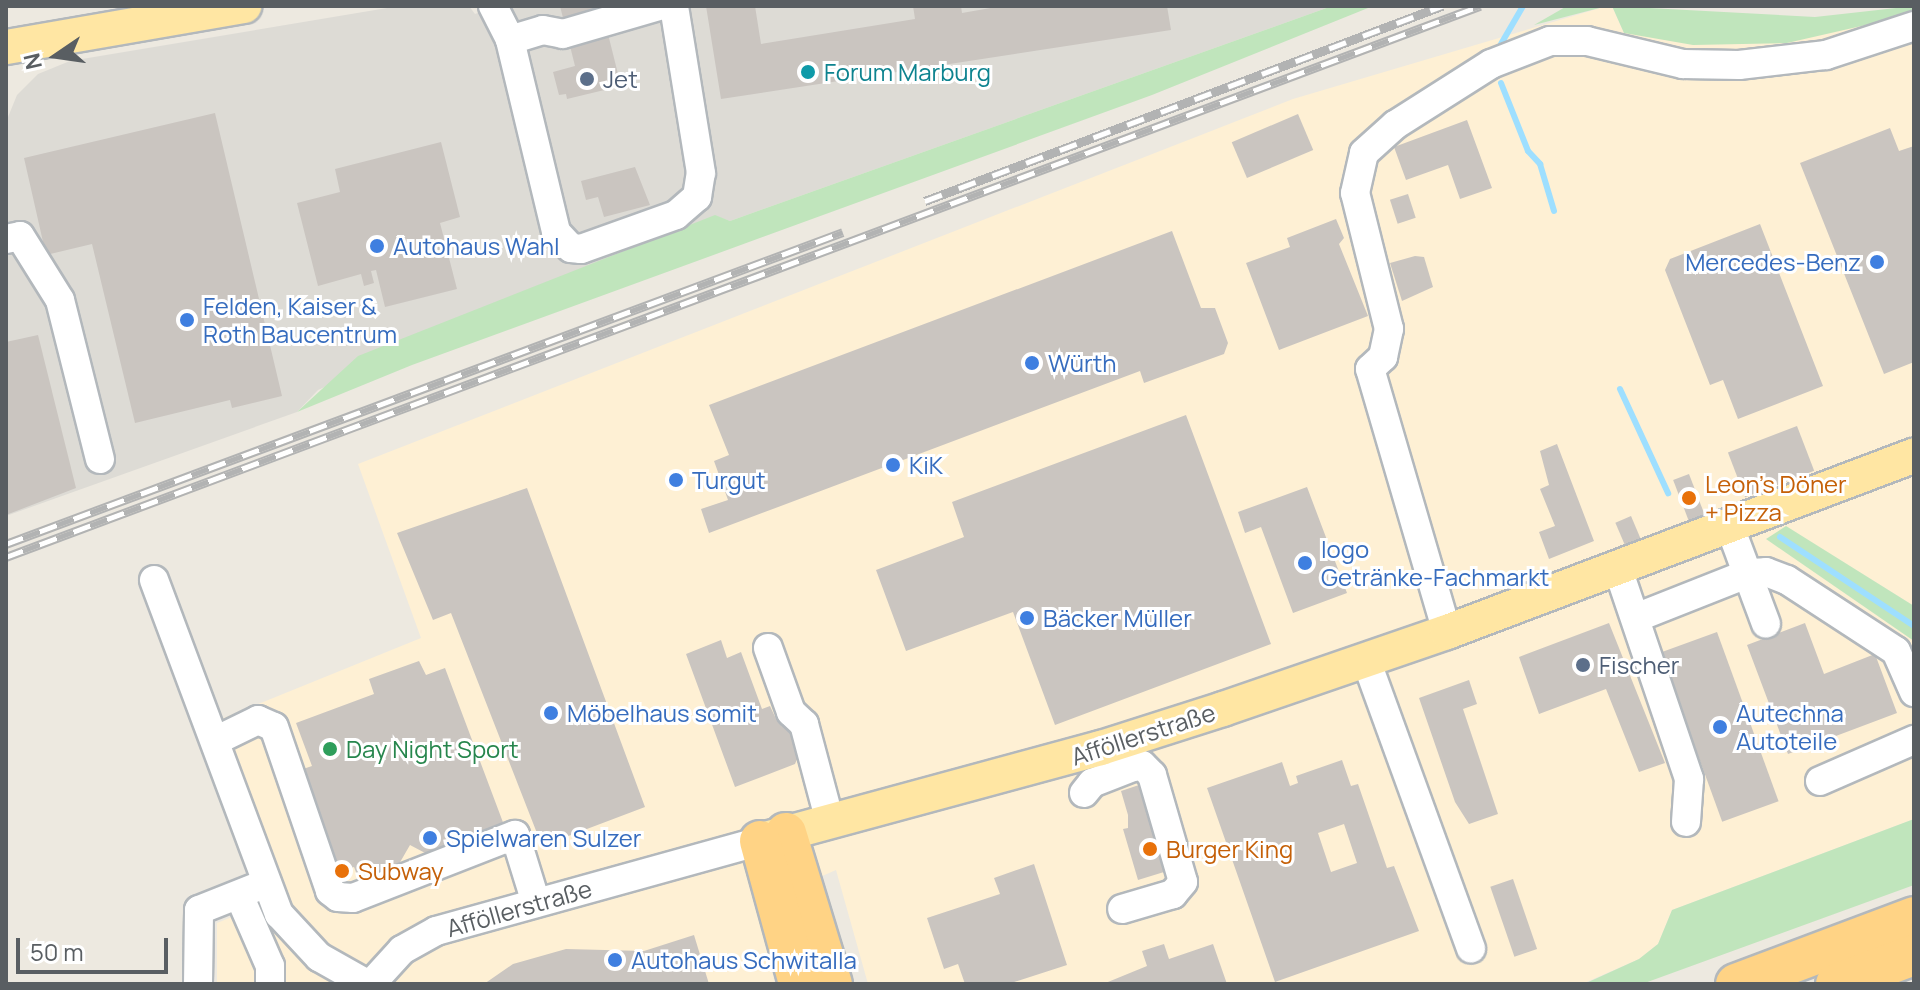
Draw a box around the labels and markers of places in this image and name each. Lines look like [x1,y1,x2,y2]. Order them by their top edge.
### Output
place label: Forum Marburg [824,58,991,86]
marker: Forum Marburg [799,63,817,81]
place label: Jet [603,65,638,93]
marker: Jet [578,70,596,88]
place label: Autohaus Wahl [393,232,560,260]
marker: Autohaus Wahl [368,237,386,255]
place label: Mercedes-Benz [1685,248,1861,276]
marker: Mercedes-Benz [1868,253,1886,271]
place label: Felden, Kaiser & Roth Baucentrum [203,292,397,348]
marker: Felden, Kaiser & Roth Baucentrum [178,311,196,329]
place label: Würth [1048,349,1117,377]
marker: Würth [1023,354,1041,372]
place label: KiK [909,451,943,479]
marker: KiK [884,456,902,474]
place label: Turgut [692,466,766,494]
place label: Leon's Döner + Pizza [1705,470,1847,526]
marker: Turgut [667,471,685,489]
marker: Leon's Döner + Pizza [1680,489,1698,507]
place label: logo Getränke-Fachmarkt [1321,535,1549,591]
marker: logo Getränke-Fachmarkt [1296,554,1314,572]
place label: Bäcker Müller [1043,604,1192,632]
marker: Bäcker Müller [1018,609,1036,627]
place label: Fischer [1599,651,1680,679]
marker: Fischer [1574,656,1592,674]
place label: Möbelhaus somit [567,699,757,727]
place label: Autechna Autoteile [1736,699,1844,755]
marker: Möbelhaus somit [542,704,560,722]
marker: Autechna Autoteile [1711,718,1729,736]
place label: Day Night Sport [346,735,519,763]
marker: Day Night Sport [321,740,339,758]
place label: Spielwaren Sulzer [446,824,641,852]
marker: Spielwaren Sulzer [421,829,439,847]
place label: Burger King [1166,835,1293,863]
marker: Burger King [1141,840,1159,858]
place label: Subway [358,857,444,885]
marker: Subway [333,862,351,880]
place label: Autohaus Schwitalla [631,946,857,974]
marker: Autohaus Schwitalla [606,951,624,969]

